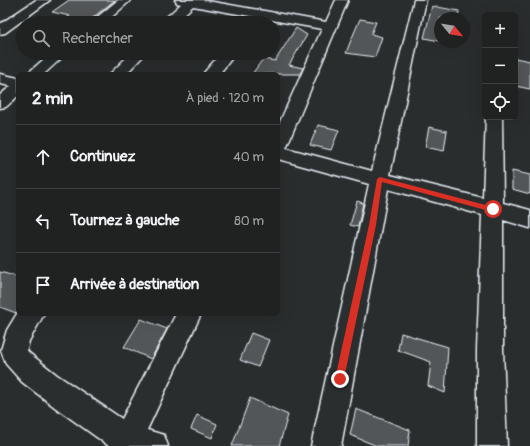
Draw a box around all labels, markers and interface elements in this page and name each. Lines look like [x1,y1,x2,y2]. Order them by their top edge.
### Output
north arrow [434,12,470,48]
map controls [482,12,518,120]
button: + [482,12,518,48]
search box [16,16,280,60]
icon: search [30,27,52,49]
text: Rechercher [62,29,133,48]
button: − [482,48,518,84]
button: locate [482,84,518,120]
text: 2 min [32,88,73,109]
text: À pied · 120 m [186,90,264,106]
icon: ahead [32,146,54,168]
text: Continuez [70,147,135,166]
text: 40 m [233,149,264,165]
route start [484,200,502,218]
icon: left [32,210,54,232]
text: Tournez à gauche [70,211,180,230]
text: 80 m [234,213,264,229]
icon: arrive [32,274,54,296]
text: Arrivée à destination [70,275,199,294]
route end [331,370,349,388]

